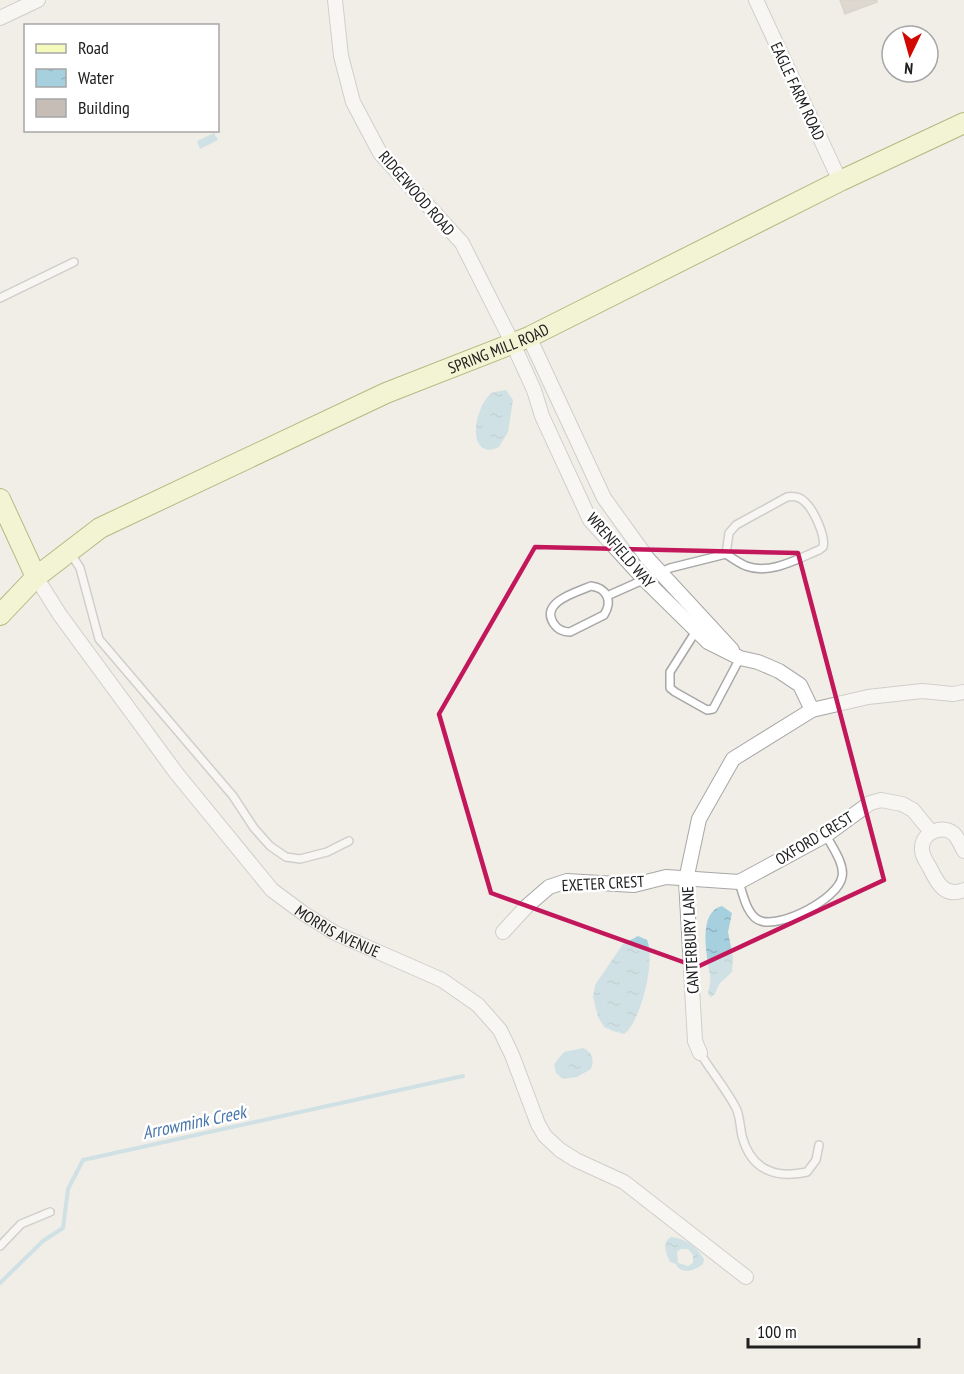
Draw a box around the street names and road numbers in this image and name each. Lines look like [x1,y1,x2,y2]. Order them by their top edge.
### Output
street label: EAGLE FARM ROAD [767,39,829,143]
street label: RIDGEWOOD ROAD [375,146,459,240]
street label: SPRING MILL ROAD [445,319,552,378]
street label: WRENFIELD WAY [583,508,660,592]
street label: OXFORD CREST [771,807,857,869]
street label: EXETER CREST [561,871,645,895]
street label: CANTERBURY LANE [677,886,703,994]
street label: MORRIS AVENUE [291,901,383,961]

